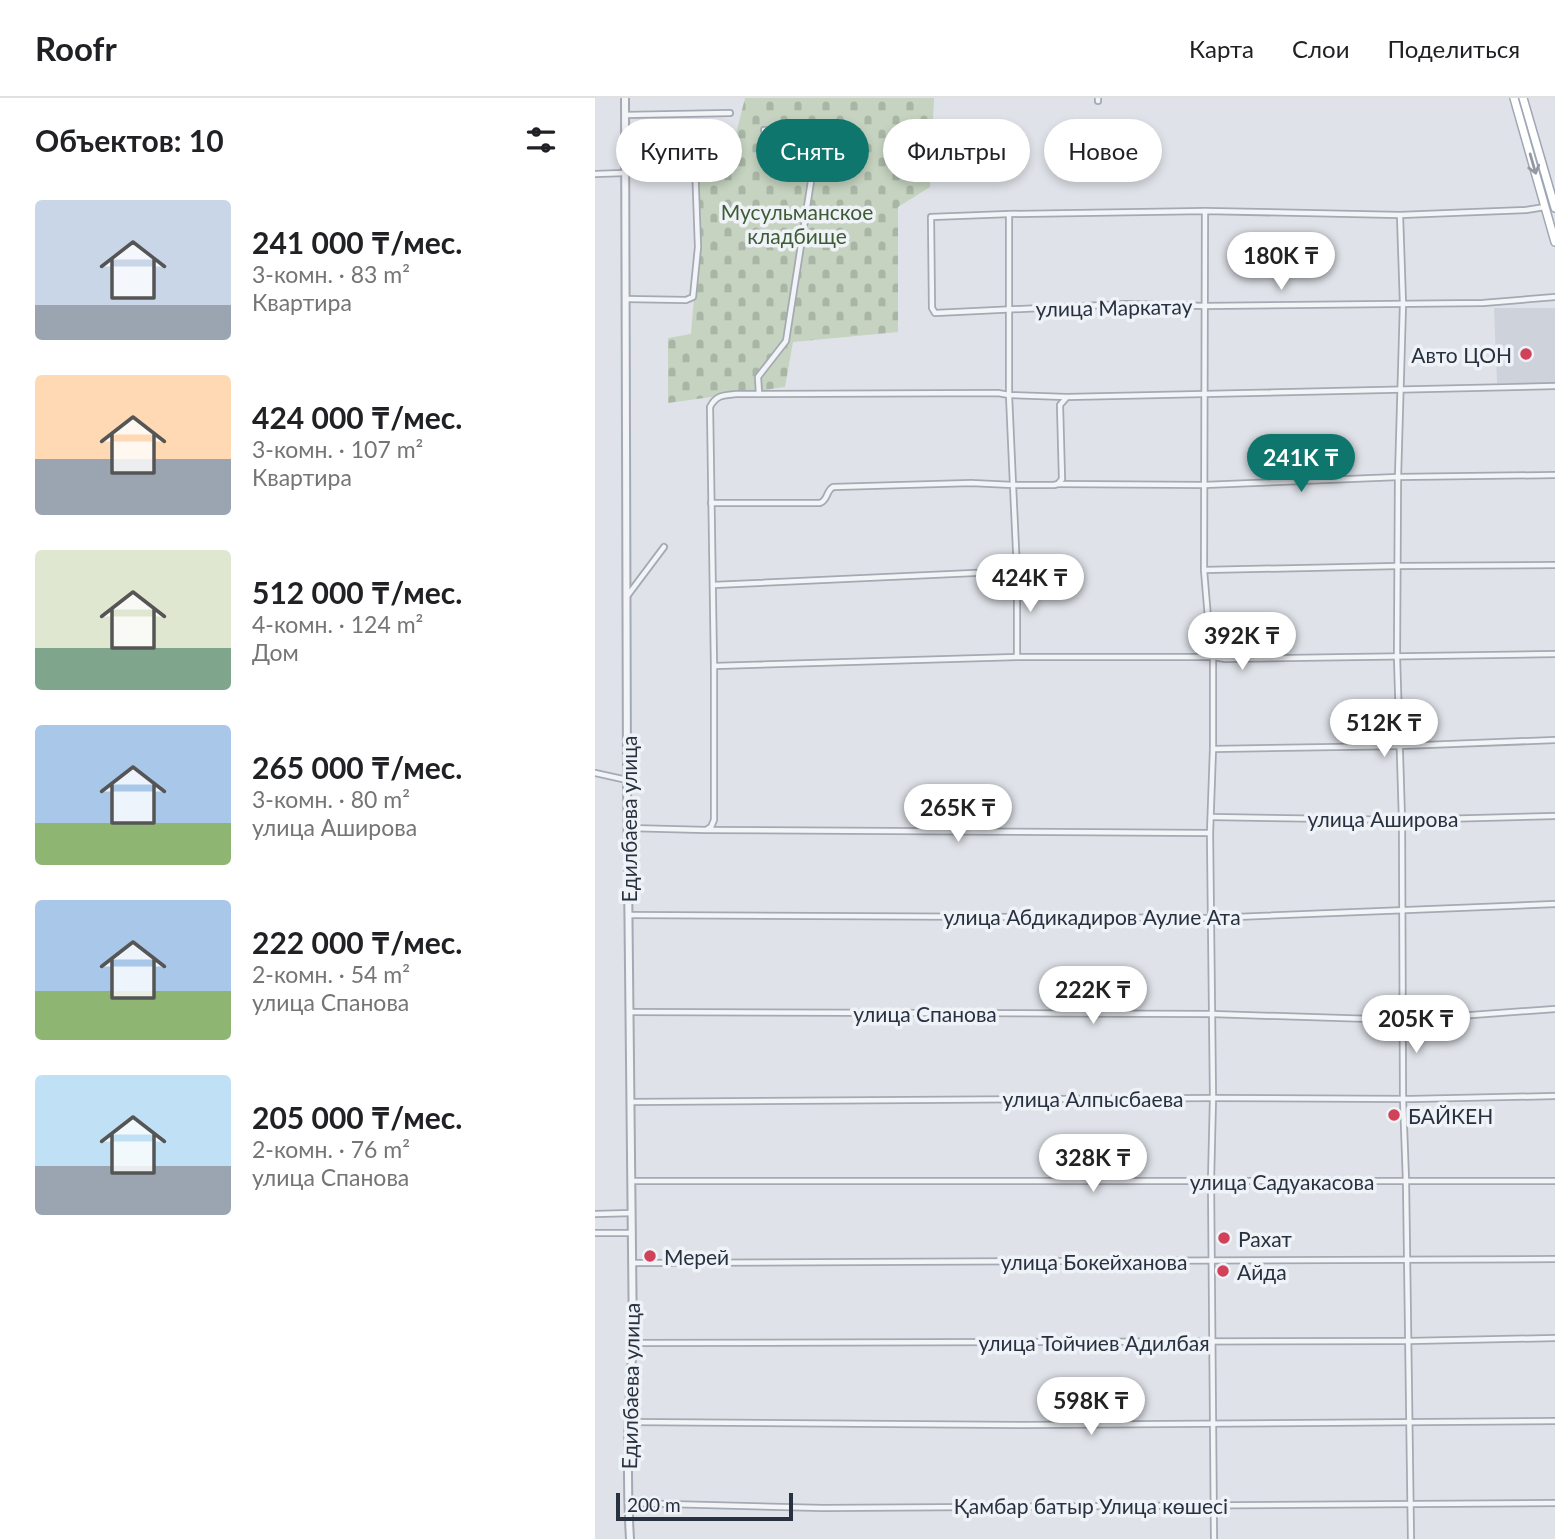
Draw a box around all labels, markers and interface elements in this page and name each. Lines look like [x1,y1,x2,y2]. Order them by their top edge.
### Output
text: Roofr [35,28,117,68]
text: Карта [1189,34,1254,63]
text: Слои [1292,34,1349,63]
text: Поделиться [1387,34,1520,63]
chip: Купить [616,119,742,182]
chip: Снять [756,119,869,182]
chip: Фильтры [883,119,1030,182]
chip: Новое [1044,119,1162,182]
icon: filters [522,121,560,159]
text: Объектов: 10 [35,122,224,158]
one-way arrow [1527,152,1540,174]
park label: Мусульманское кладбище [721,199,873,248]
text: 241 000 ₸/мес. [252,224,462,260]
icon: home [91,228,175,312]
pin: 180K ₸ [1224,232,1338,292]
text: 180K ₸ [1243,241,1319,269]
text: 3-комн. · 83 m² [252,260,410,288]
text: Квартира [252,288,352,316]
street label: улица Маркатау [1035,293,1193,321]
place label: Авто ЦОН [1411,342,1512,367]
marker: Авто ЦОН [1518,346,1534,362]
text: 424 000 ₸/мес. [252,399,462,435]
icon: home [91,403,175,487]
pin: 241K ₸ [1244,434,1358,494]
text: 3-комн. · 107 m² [252,435,423,463]
text: 241K ₸ [1263,443,1339,471]
text: Квартира [252,463,352,491]
pin: 424K ₸ [973,554,1087,614]
text: 424K ₸ [992,563,1068,591]
text: 512 000 ₸/мес. [252,574,462,610]
icon: home [91,578,175,662]
text: 4-комн. · 124 m² [252,610,423,638]
pin: 392K ₸ [1185,612,1299,672]
text: 392K ₸ [1204,621,1280,649]
text: Дом [252,638,299,666]
pin: 512K ₸ [1327,700,1441,759]
text: 512K ₸ [1346,708,1422,736]
street label: Едилбаева улица [616,736,641,902]
text: 265 000 ₸/мес. [252,749,462,785]
icon: home [91,753,175,837]
pin: 265K ₸ [901,784,1015,844]
text: 3-комн. · 80 m² [252,785,410,813]
text: 265K ₸ [920,793,996,821]
street label: улица Аширова [1308,806,1458,831]
text: улица Аширова [252,813,417,841]
street label: улица Абдикадиров Аулие Ата [943,904,1241,929]
text: 222 000 ₸/мес. [252,924,462,960]
icon: home [91,928,175,1012]
text: 2-комн. · 54 m² [252,960,410,988]
pin: 222K ₸ [1036,967,1150,1026]
text: 222K ₸ [1055,975,1131,1003]
text: улица Спанова [252,988,409,1016]
pin: 205K ₸ [1359,996,1473,1055]
street label: улица Спанова [853,1001,997,1026]
text: 205K ₸ [1378,1004,1454,1032]
street label: улица Алпысбаева [1002,1086,1184,1111]
text: 205 000 ₸/мес. [252,1099,462,1135]
icon: home [91,1103,175,1187]
place label: БАЙКЕН [1408,1103,1493,1128]
marker: БАЙКЕН [1386,1107,1402,1123]
pin: 328K ₸ [1036,1134,1150,1194]
text: 2-комн. · 76 m² [252,1135,410,1163]
text: 328K ₸ [1055,1143,1131,1171]
text: улица Спанова [252,1163,409,1191]
street label: улица Садуакасова [1190,1169,1374,1194]
place label: Рахат [1238,1226,1292,1251]
marker: Рахат [1216,1230,1232,1246]
place label: Мерей [664,1244,729,1269]
marker: Мерей [642,1248,658,1264]
street label: улица Бокейханова [1001,1249,1187,1274]
place label: Айда [1237,1259,1287,1284]
marker: Айда [1215,1263,1231,1279]
street label: Едилбаева улица [616,1302,644,1470]
street label: улица Тойчиев Адилбая [978,1330,1210,1355]
pin: 598K ₸ [1034,1378,1148,1437]
text: 598K ₸ [1053,1386,1129,1414]
scale bar [616,1490,793,1522]
text: 200 m [627,1493,681,1516]
street label: Қамбар батыр Улица көшесі [954,1493,1228,1518]

